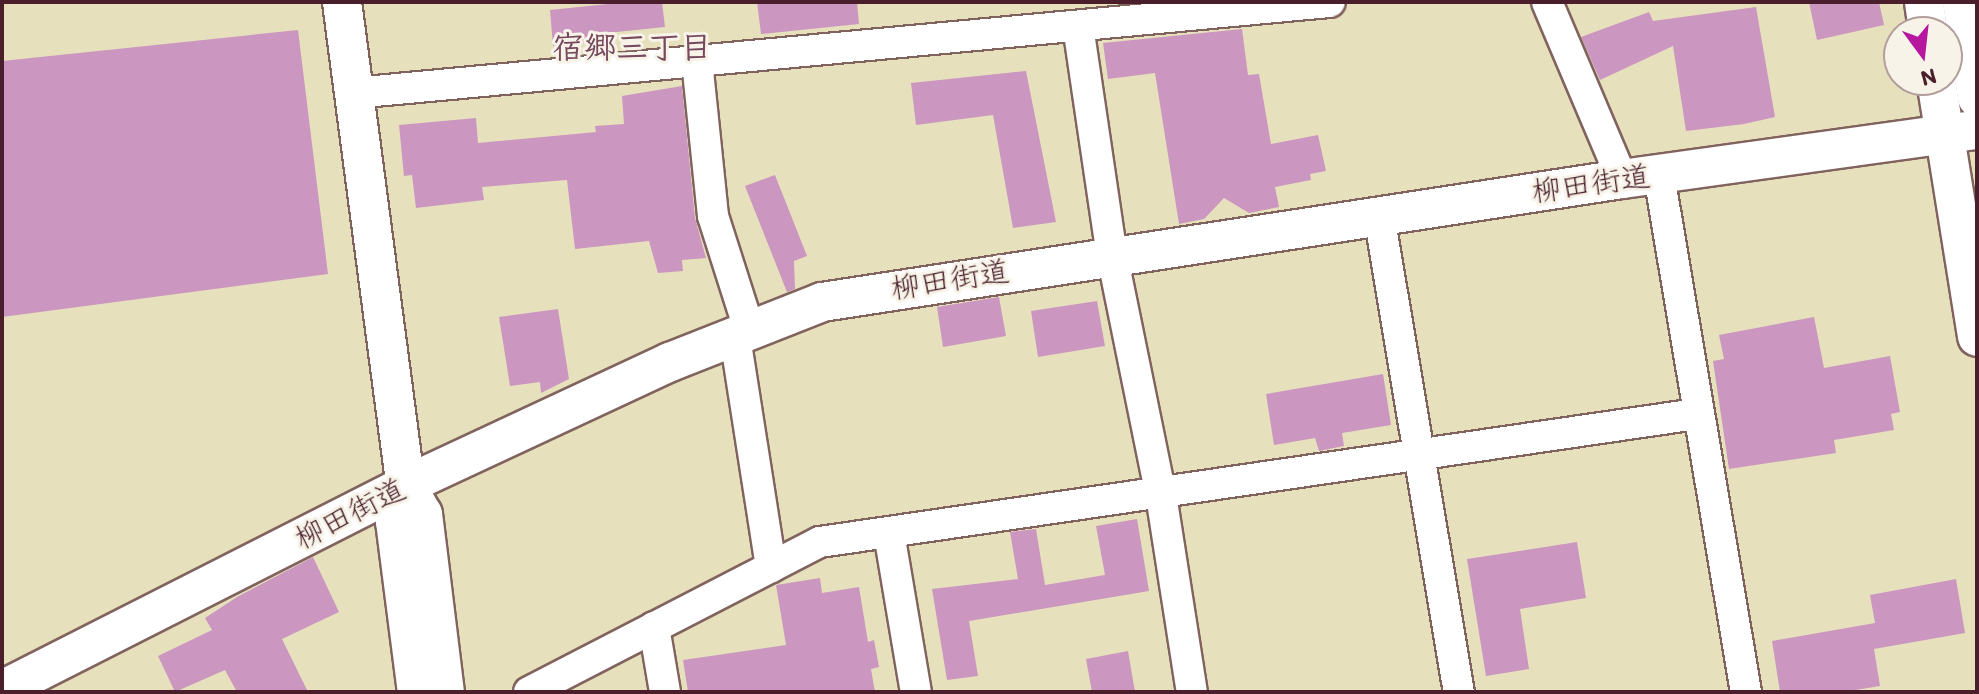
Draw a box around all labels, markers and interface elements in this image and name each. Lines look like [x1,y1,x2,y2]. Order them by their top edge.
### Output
north arrow [1883,16,1963,96]
district label: 宿郷三丁目 [552,28,712,66]
text: N [1918,63,1940,93]
street label: 柳田街道 [1529,158,1653,210]
street label: 柳田街道 [888,253,1012,307]
street label: 柳田街道 [288,471,412,557]

